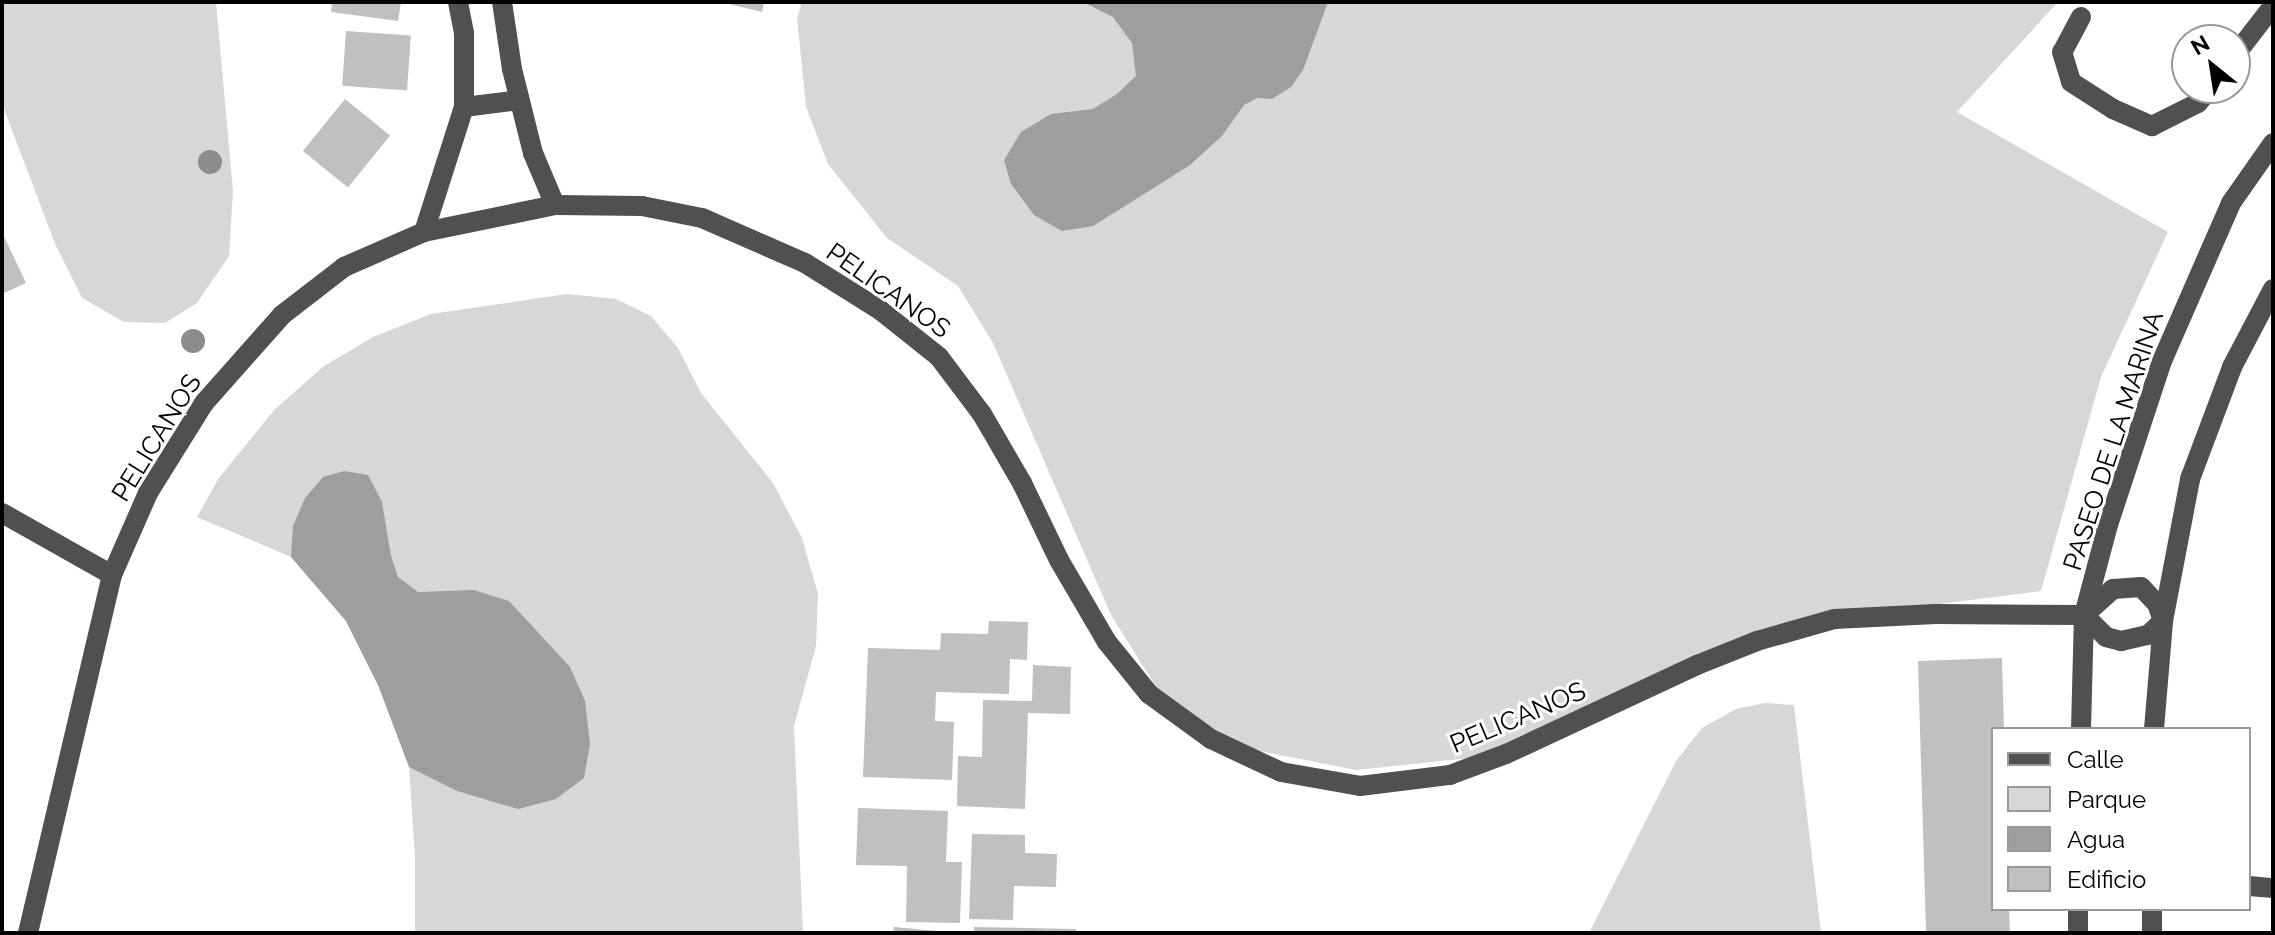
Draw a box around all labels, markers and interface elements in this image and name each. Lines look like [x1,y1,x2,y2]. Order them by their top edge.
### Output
north arrow [2171,24,2251,104]
text: N [2186,29,2214,60]
street label: PELICANOS [820,237,956,345]
street label: PASEO DE LA MARINA [2057,307,2171,575]
street label: PELICANOS [106,369,208,507]
street label: PELICANOS [1446,675,1590,761]
legend [1991,727,2251,911]
text: Calle [2067,745,2124,774]
text: Parque [2067,785,2146,814]
text: Agua [2067,825,2125,854]
text: Edificio [2067,865,2146,894]

